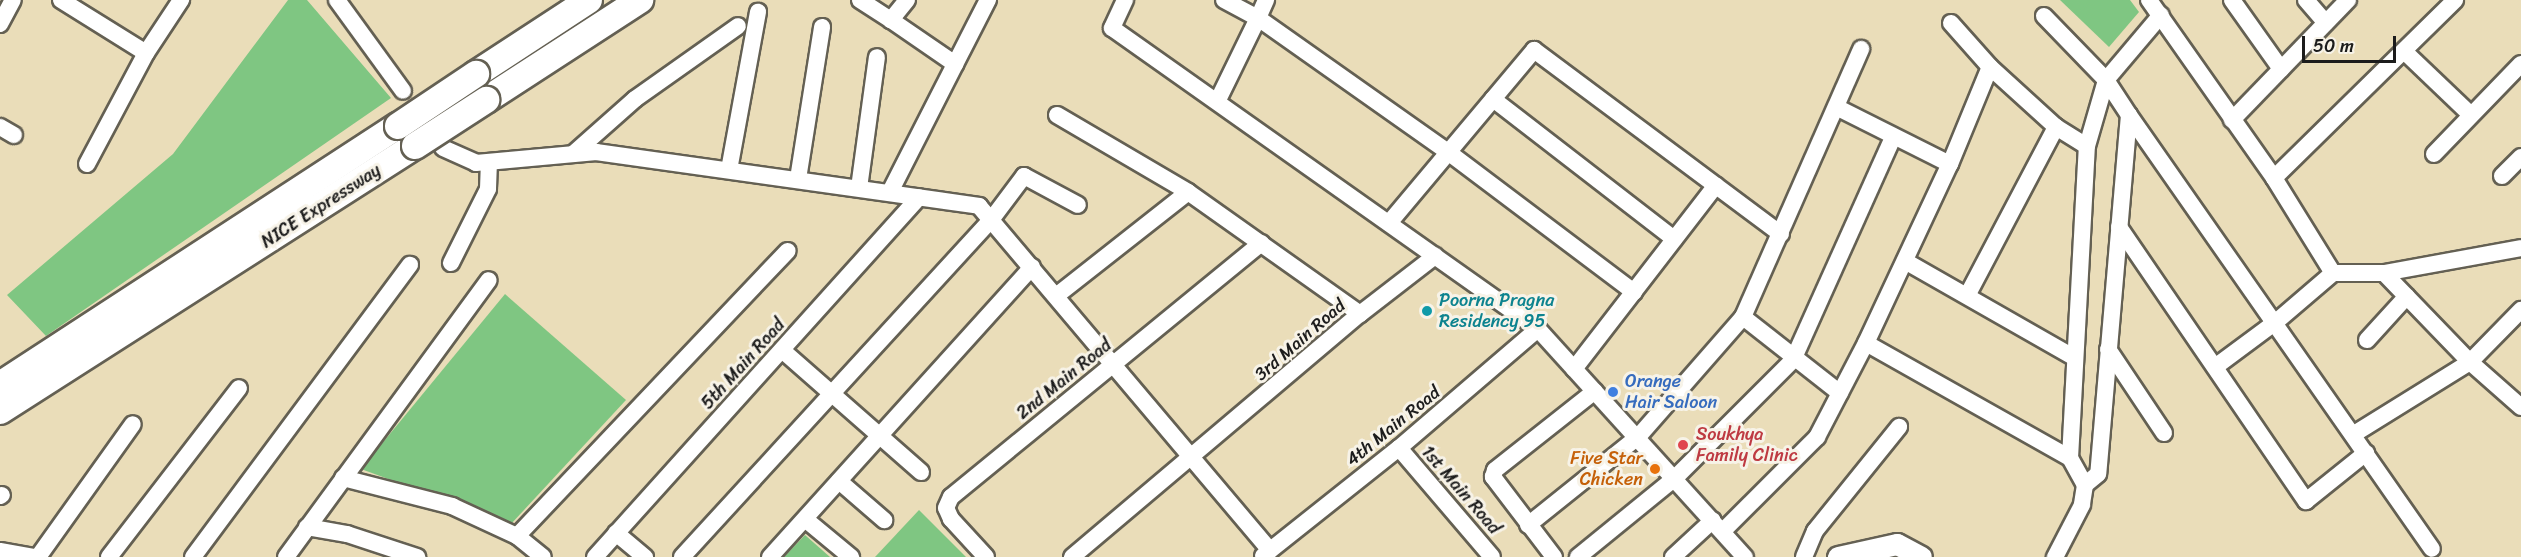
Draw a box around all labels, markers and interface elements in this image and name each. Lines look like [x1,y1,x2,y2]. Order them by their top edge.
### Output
scale bar [2305,24,2400,62]
text: 50 m [2313,30,2354,62]
street label: NICE Expressway [257,159,385,253]
place label: Poorna Pragna Residency 95 [1439,290,1554,332]
street label: 3rd Main Road [1250,295,1350,385]
marker: Poorna Pragna Residency 95 [1420,304,1434,318]
street label: 5th Main Road [697,314,789,414]
street label: 2nd Main Road [1012,334,1116,424]
place label: Orange Hair Saloon [1625,371,1717,413]
street label: 4th Main Road [1342,381,1444,471]
marker: Orange Hair Saloon [1606,385,1620,399]
place label: Soukhya Family Clinic [1696,424,1798,466]
marker: Soukhya Family Clinic [1674,436,1692,454]
street label: 1st Main Road [1417,441,1505,539]
place label: Five Star Chicken [1570,448,1643,490]
marker: Five Star Chicken [1648,462,1662,476]

